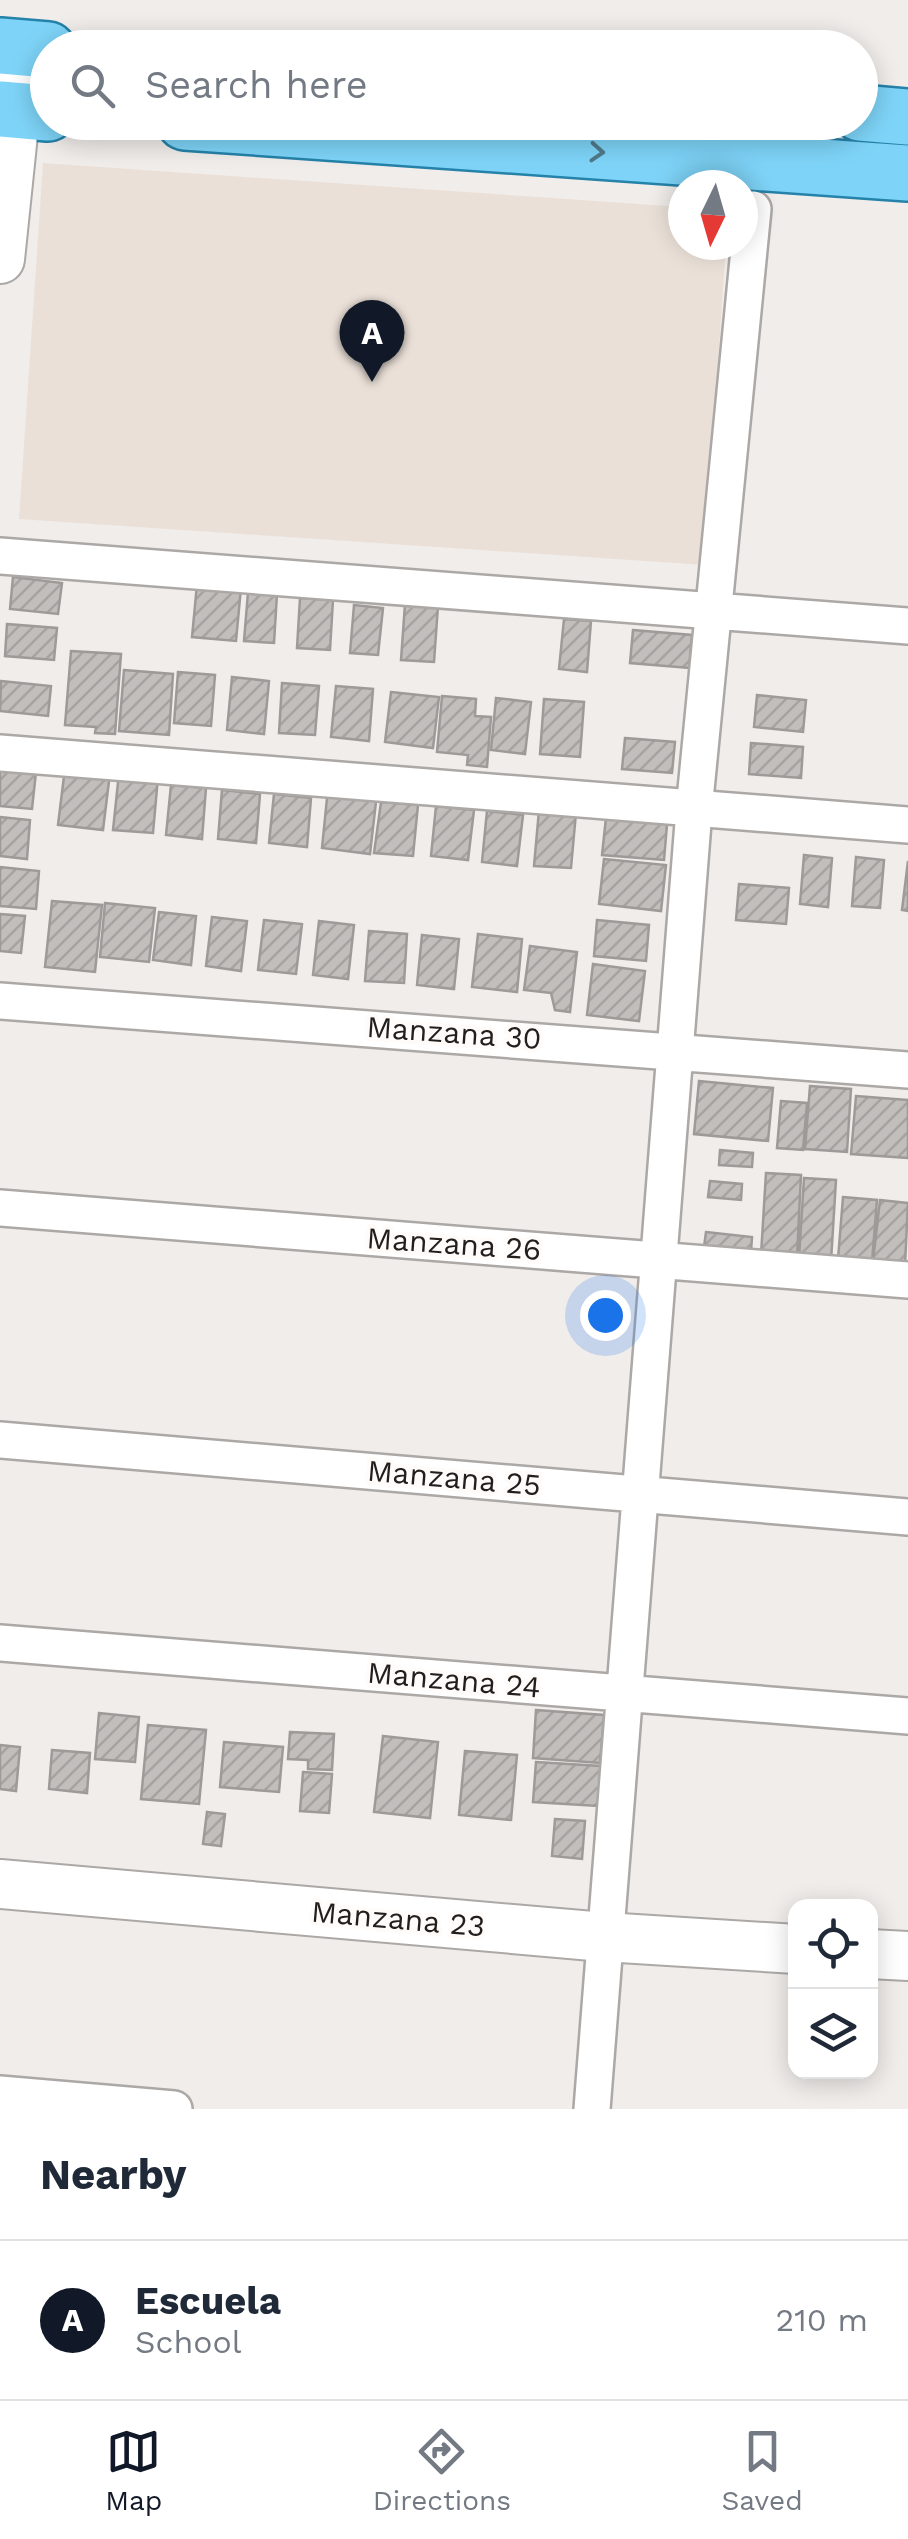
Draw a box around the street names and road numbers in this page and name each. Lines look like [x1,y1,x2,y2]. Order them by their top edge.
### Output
street label: Manzana 30 [365,1009,543,1056]
street label: Manzana 26 [366,1220,542,1267]
street label: Manzana 25 [366,1452,542,1503]
street label: Manzana 24 [366,1654,542,1705]
street label: Manzana 23 [310,1893,486,1944]

